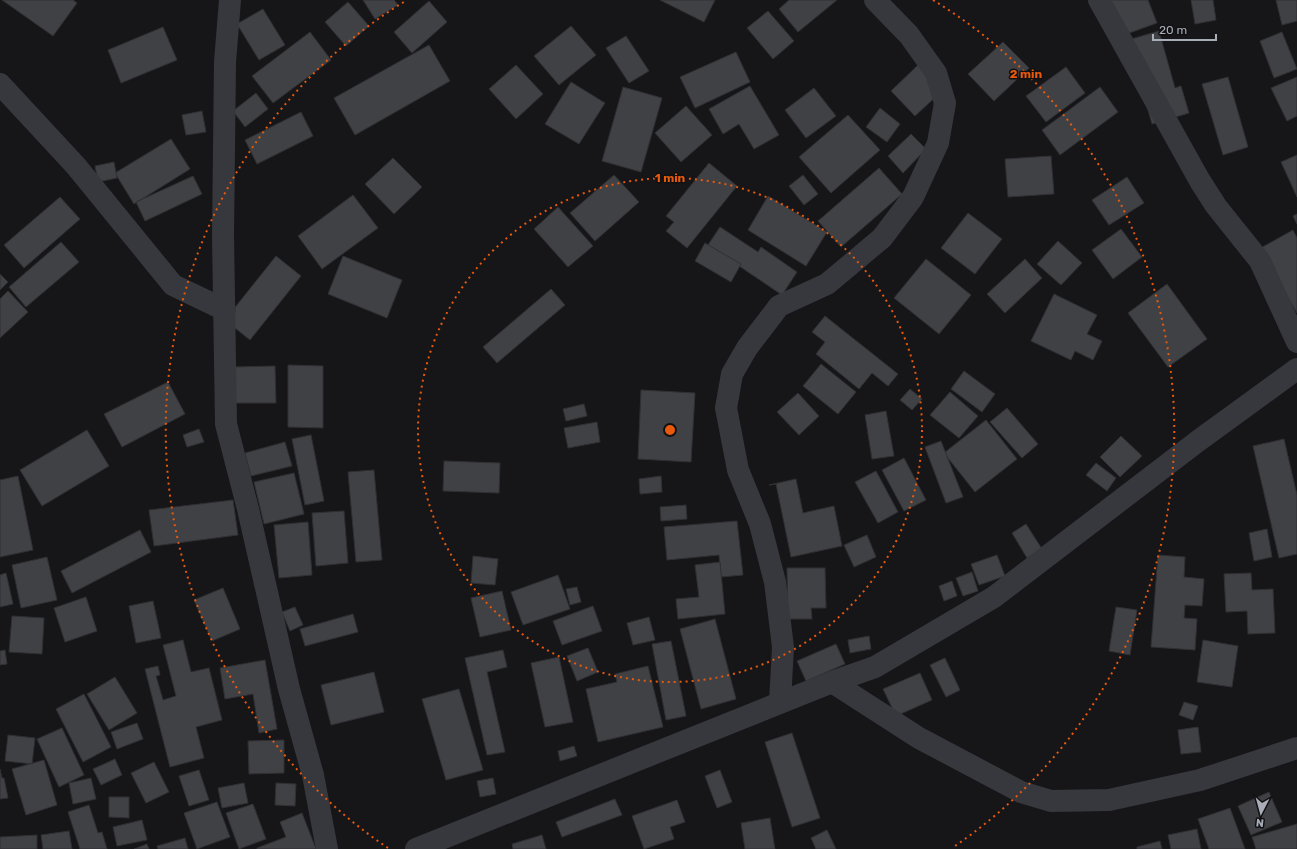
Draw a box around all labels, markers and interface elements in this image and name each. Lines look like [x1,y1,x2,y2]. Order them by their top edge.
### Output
scale bar [1153,16,1216,42]
text: 20 m [1159,23,1187,37]
text: 2 min [1010,67,1043,81]
text: 1 min [655,171,686,185]
centre of rings [663,423,677,437]
north arrow [1241,793,1281,833]
text: N [1255,816,1265,829]

